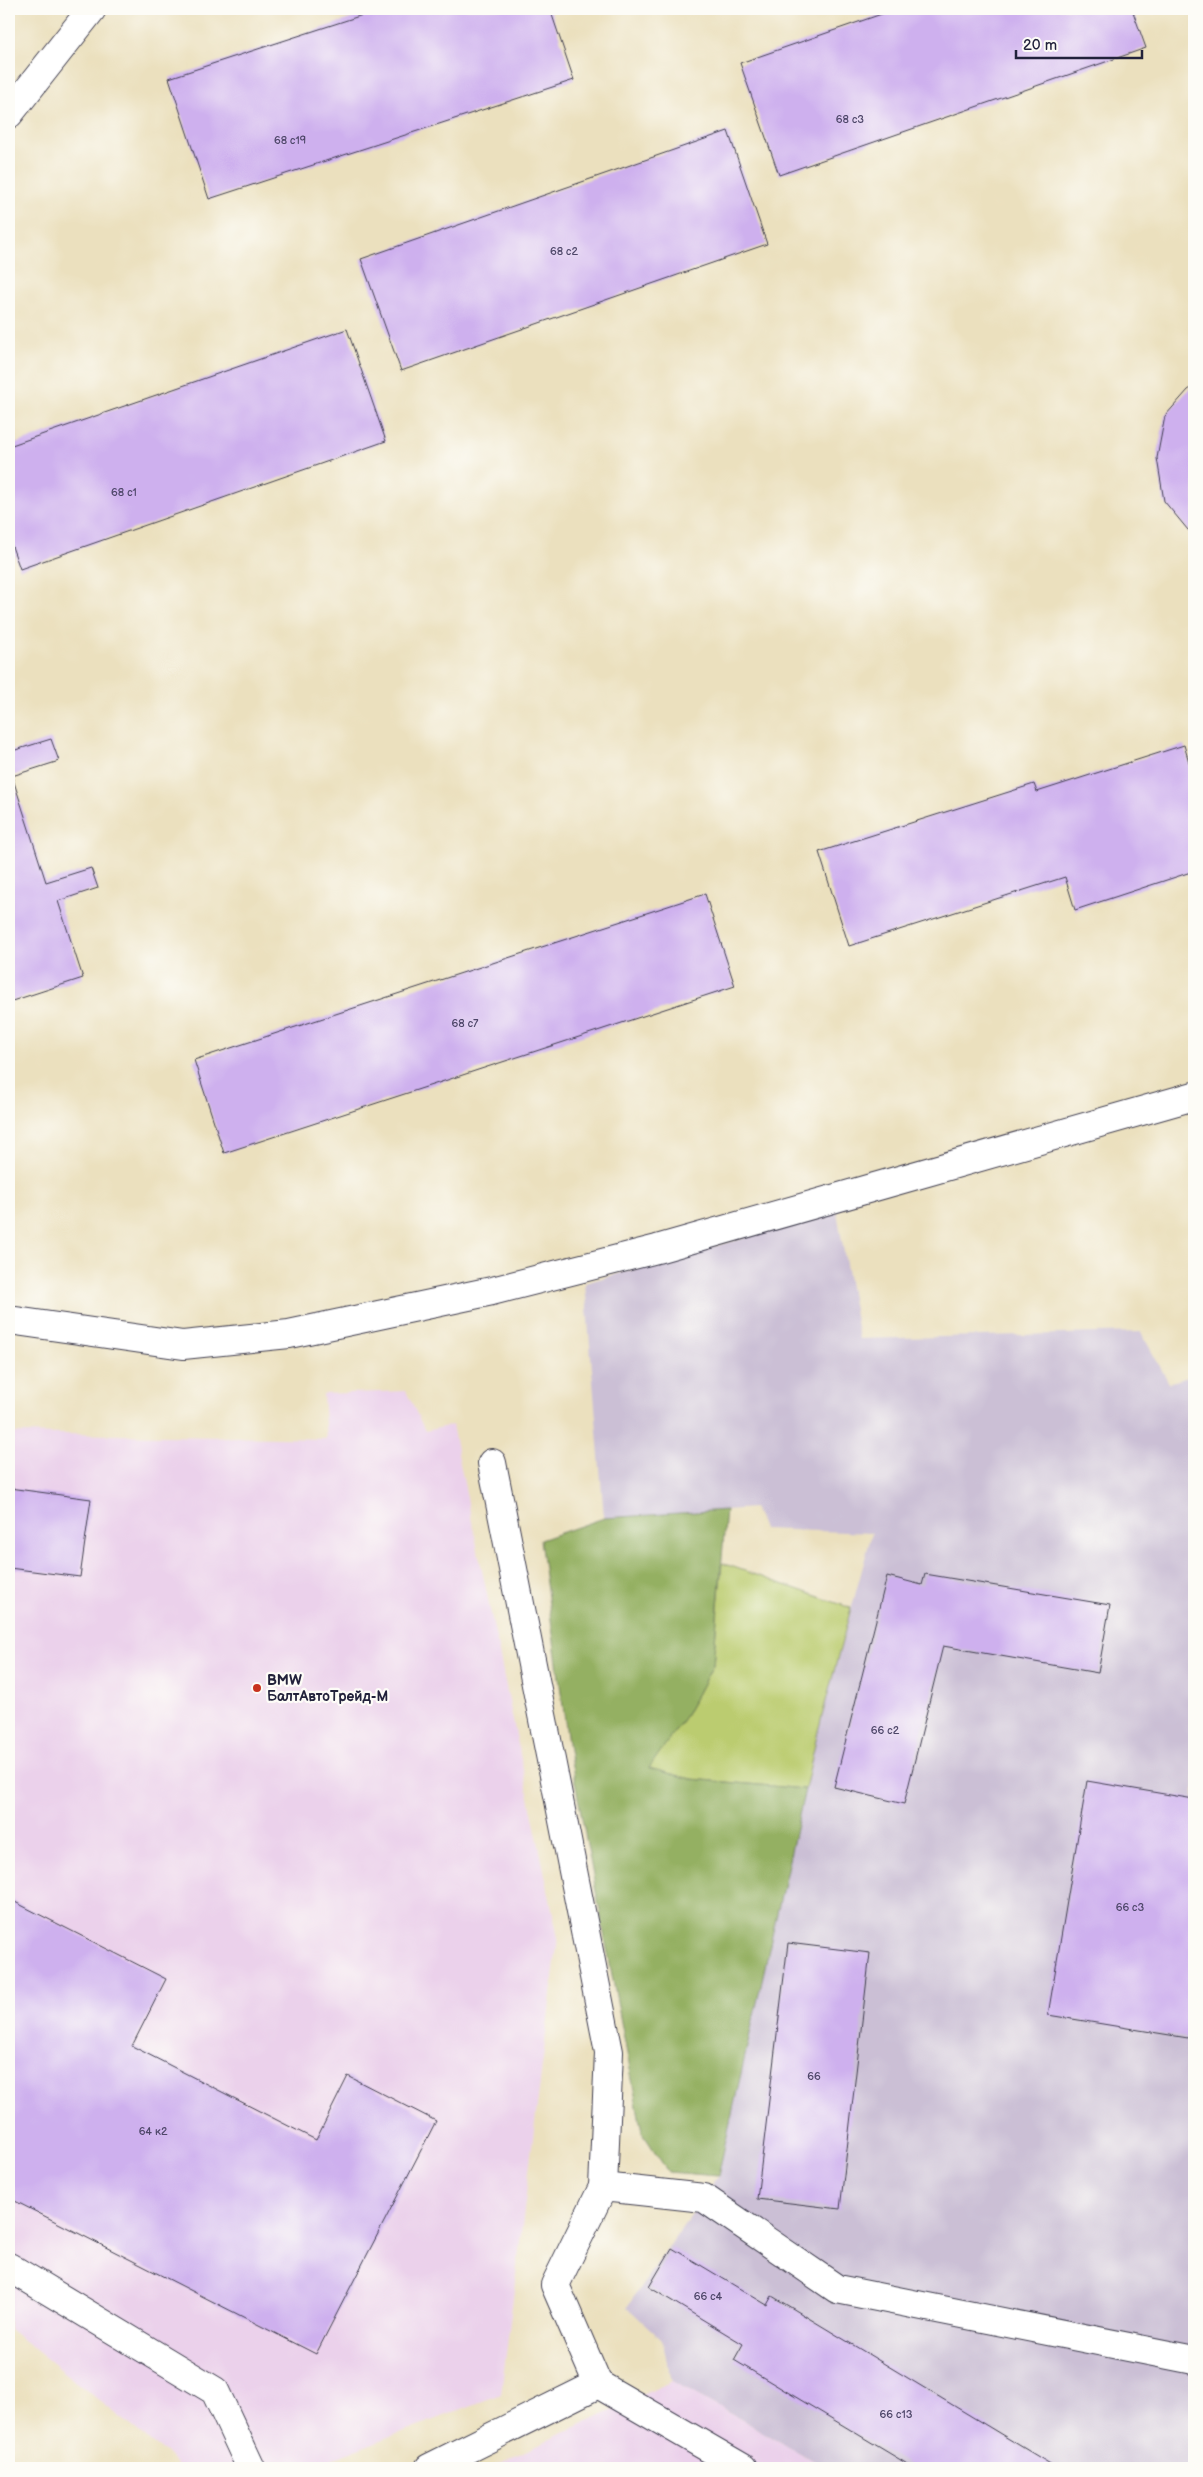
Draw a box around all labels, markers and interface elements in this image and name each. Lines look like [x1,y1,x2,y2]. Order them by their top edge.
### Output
scale bar [1016,28,1142,60]
text: 20 m [1023,36,1057,55]
house number: 68 с3 [836,113,864,126]
house number: 68 с19 [274,134,306,147]
house number: 68 с2 [550,245,579,258]
house number: 68 с1 [111,486,137,499]
house number: 68 с7 [452,1017,479,1030]
place label: BMW БалтАвтоТрейд-М [267,1672,388,1705]
marker: BMW БалтАвтоТрейд-М [251,1682,263,1694]
house number: 66 с2 [871,1724,900,1737]
house number: 66 с3 [1116,1901,1145,1914]
house number: 66 [807,2070,821,2083]
house number: 64 к2 [139,2125,168,2138]
house number: 66 с4 [694,2290,723,2303]
house number: 66 с13 [880,2408,913,2421]

